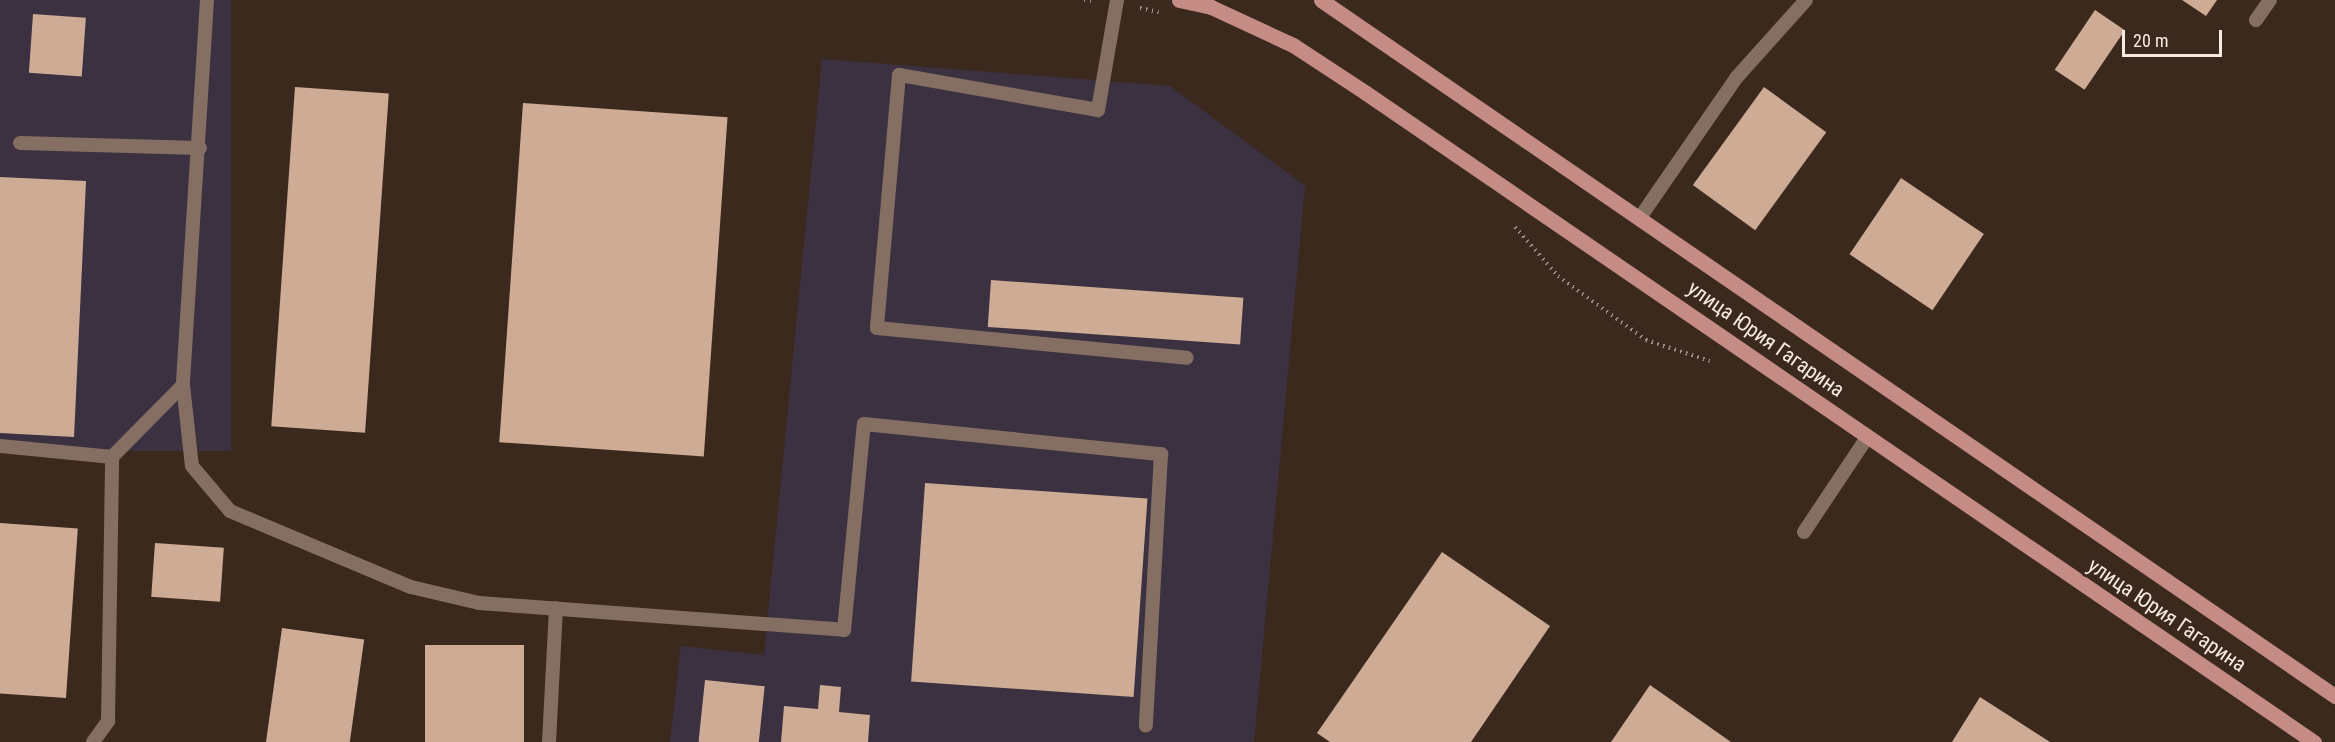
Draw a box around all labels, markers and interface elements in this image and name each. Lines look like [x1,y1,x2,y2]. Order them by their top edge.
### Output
scale bar [2125,18,2226,56]
text: 20 m [2133,30,2168,51]
street label: улица Юрия Гагарина [1683,275,1849,403]
street label: улица Юрия Гагарина [2083,553,2251,677]

